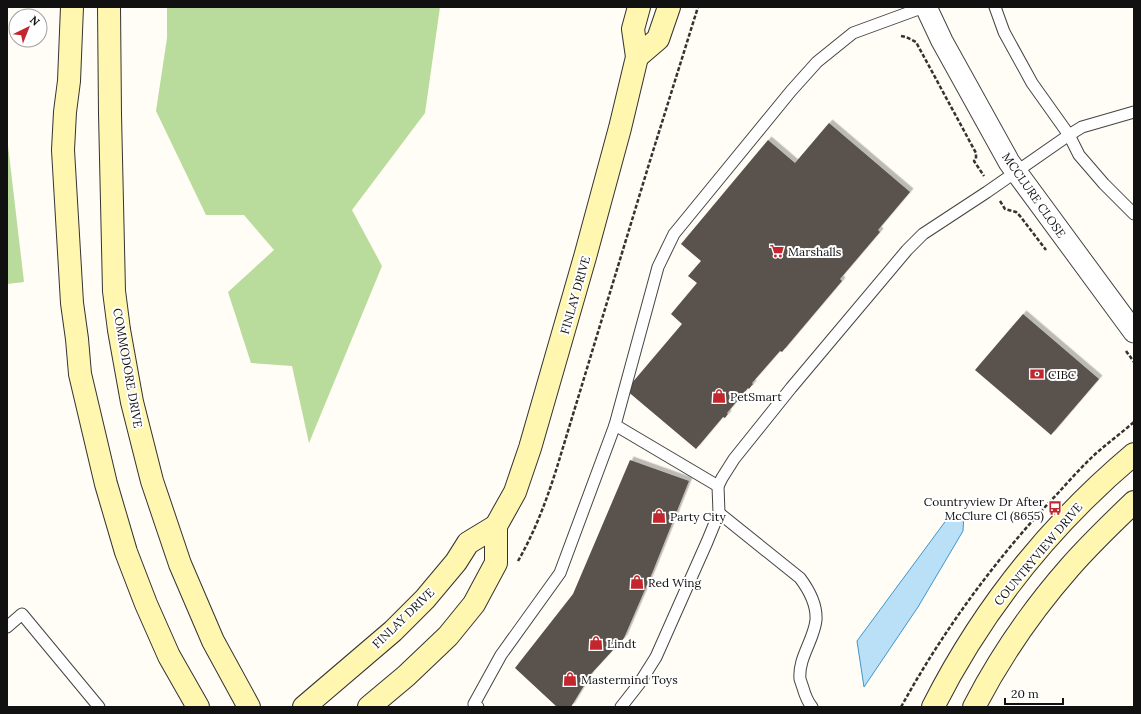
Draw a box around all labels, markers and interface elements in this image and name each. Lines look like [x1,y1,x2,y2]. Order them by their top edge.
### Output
north arrow [8,8,48,48]
text: N [27,13,43,29]
street label: MCCLURE CLOSE [999,149,1069,241]
supermarket icon: Marshalls [769,243,785,259]
place label: Marshalls [788,244,842,259]
street label: FINLAY DRIVE [557,254,593,336]
street label: COMMODORE DRIVE [110,307,146,429]
bank icon: CIBC [1029,366,1045,382]
place label: CIBC [1048,367,1077,382]
shop icon: PetSmart [711,388,727,404]
place label: PetSmart [730,389,782,404]
place label: Countryview Dr After McClure Cl (8655) [924,494,1045,524]
street label: COUNTRYVIEW DRIVE [991,500,1085,608]
bus stop icon: Countryview Dr After McClure Cl (8655) [1047,500,1063,516]
shop icon: Party City [651,508,667,524]
place label: Party City [670,509,726,524]
shop icon: Red Wing [629,574,645,590]
place label: Red Wing [648,575,702,590]
street label: FINLAY DRIVE [369,585,437,651]
shop icon: Lindt [588,635,604,651]
place label: Lindt [607,636,637,651]
shop icon: Mastermind Toys [562,671,578,687]
place label: Mastermind Toys [581,672,678,687]
scale bar [1005,680,1063,706]
text: 20 m [1011,686,1039,701]

